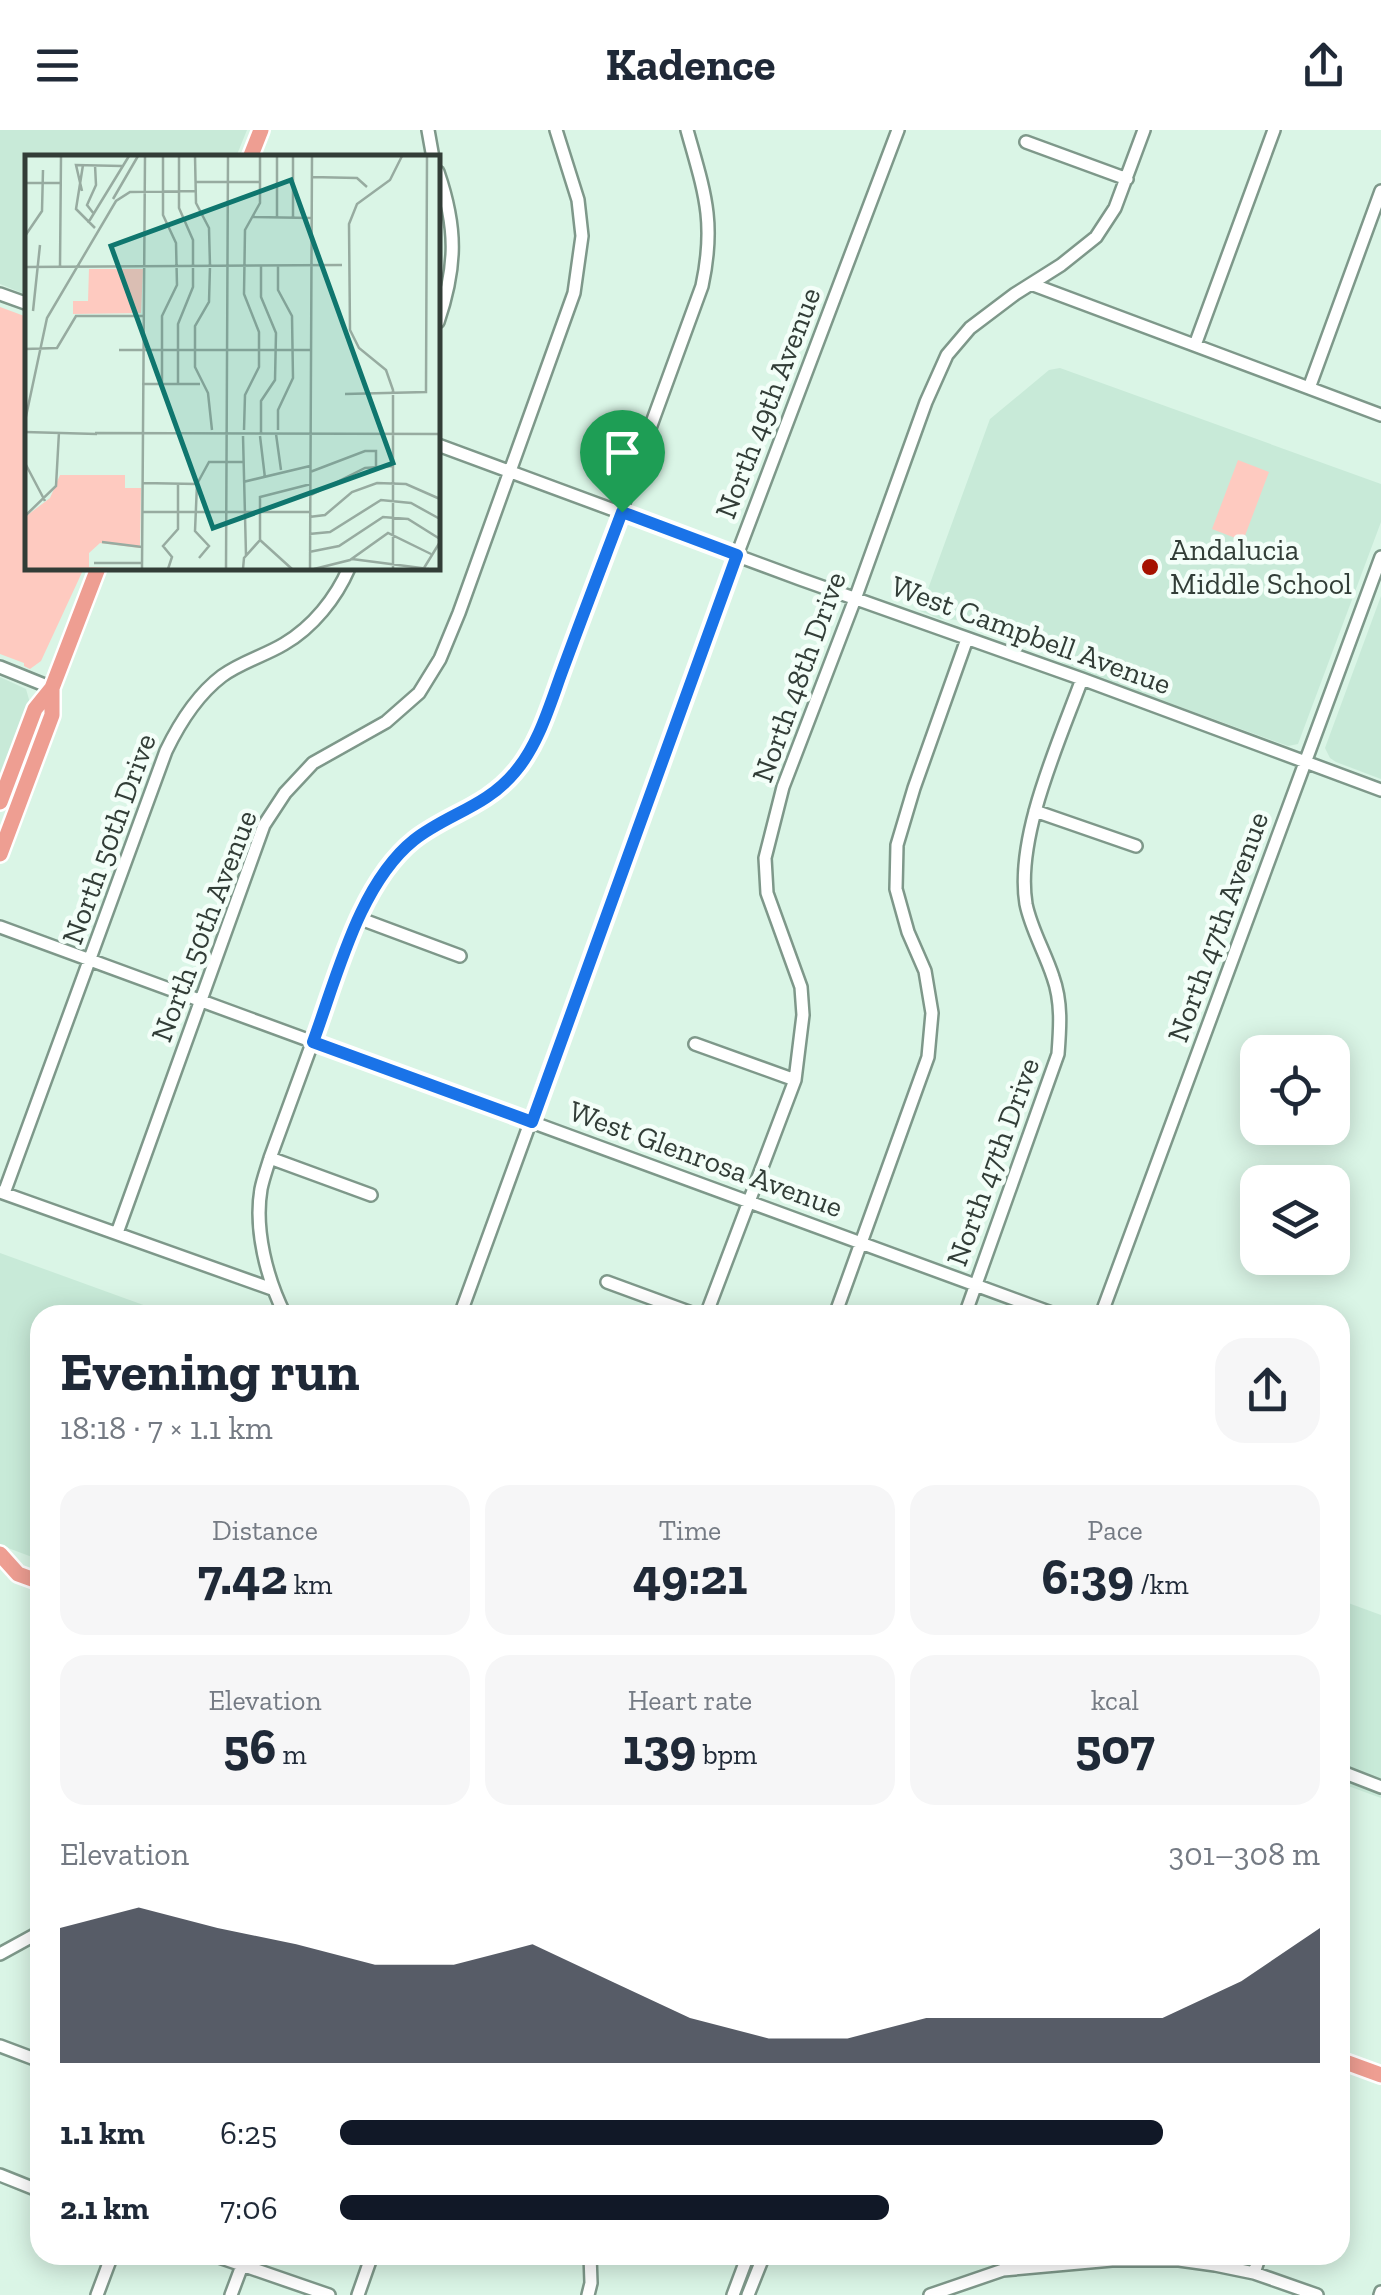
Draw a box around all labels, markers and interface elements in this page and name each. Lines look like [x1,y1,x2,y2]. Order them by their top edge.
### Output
icon: menu [30,38,85,93]
text: Kadence [605,38,776,92]
icon: share [1296,38,1351,93]
inset map [25,155,440,570]
street label: North 49th Avenue [707,282,829,524]
pin [580,410,665,513]
icon: arrive [595,425,650,480]
place label: Andalucia Middle School [1170,532,1352,602]
marker: Andalucia Middle School [1139,556,1161,578]
street label: North 48th Drive [744,567,854,787]
street label: West Campbell Avenue [886,568,1176,702]
street label: North 50th Drive [54,729,164,949]
street label: North 50th Avenue [143,805,265,1047]
street label: North 47th Avenue [1160,807,1276,1047]
map controls [1240,1035,1350,1275]
button: locate [1240,1035,1350,1145]
street label: North 47th Drive [939,1053,1047,1271]
street label: West Glenrosa Avenue [564,1093,848,1225]
button: layers [1240,1165,1350,1275]
text: Evening run [60,1338,360,1404]
button: share [1215,1338,1320,1443]
text: 18:18 · 7 × 1.1 km [60,1409,273,1447]
text: Distance [212,1514,318,1547]
text: Time [659,1514,721,1547]
text: Pace [1087,1514,1143,1547]
text: 7.42 [198,1547,287,1607]
text: 49:21 [633,1547,747,1607]
text: 6:39 [1041,1547,1134,1607]
text: km [287,1568,332,1601]
text: /km [1134,1568,1189,1601]
text: Elevation [209,1684,321,1717]
text: Heart rate [628,1684,752,1717]
text: kcal [1091,1684,1139,1717]
text: 56 [223,1717,276,1777]
text: 139 [623,1717,696,1777]
text: 507 [1075,1717,1155,1777]
text: m [276,1738,307,1771]
text: bpm [696,1738,757,1771]
text: Elevation [60,1835,189,1873]
text: 301–308 m [1169,1835,1320,1873]
text: 1.1 km [60,2114,145,2152]
text: 6:25 [220,2114,277,2152]
text: 2.1 km [60,2189,149,2227]
text: 7:06 [220,2189,278,2227]

